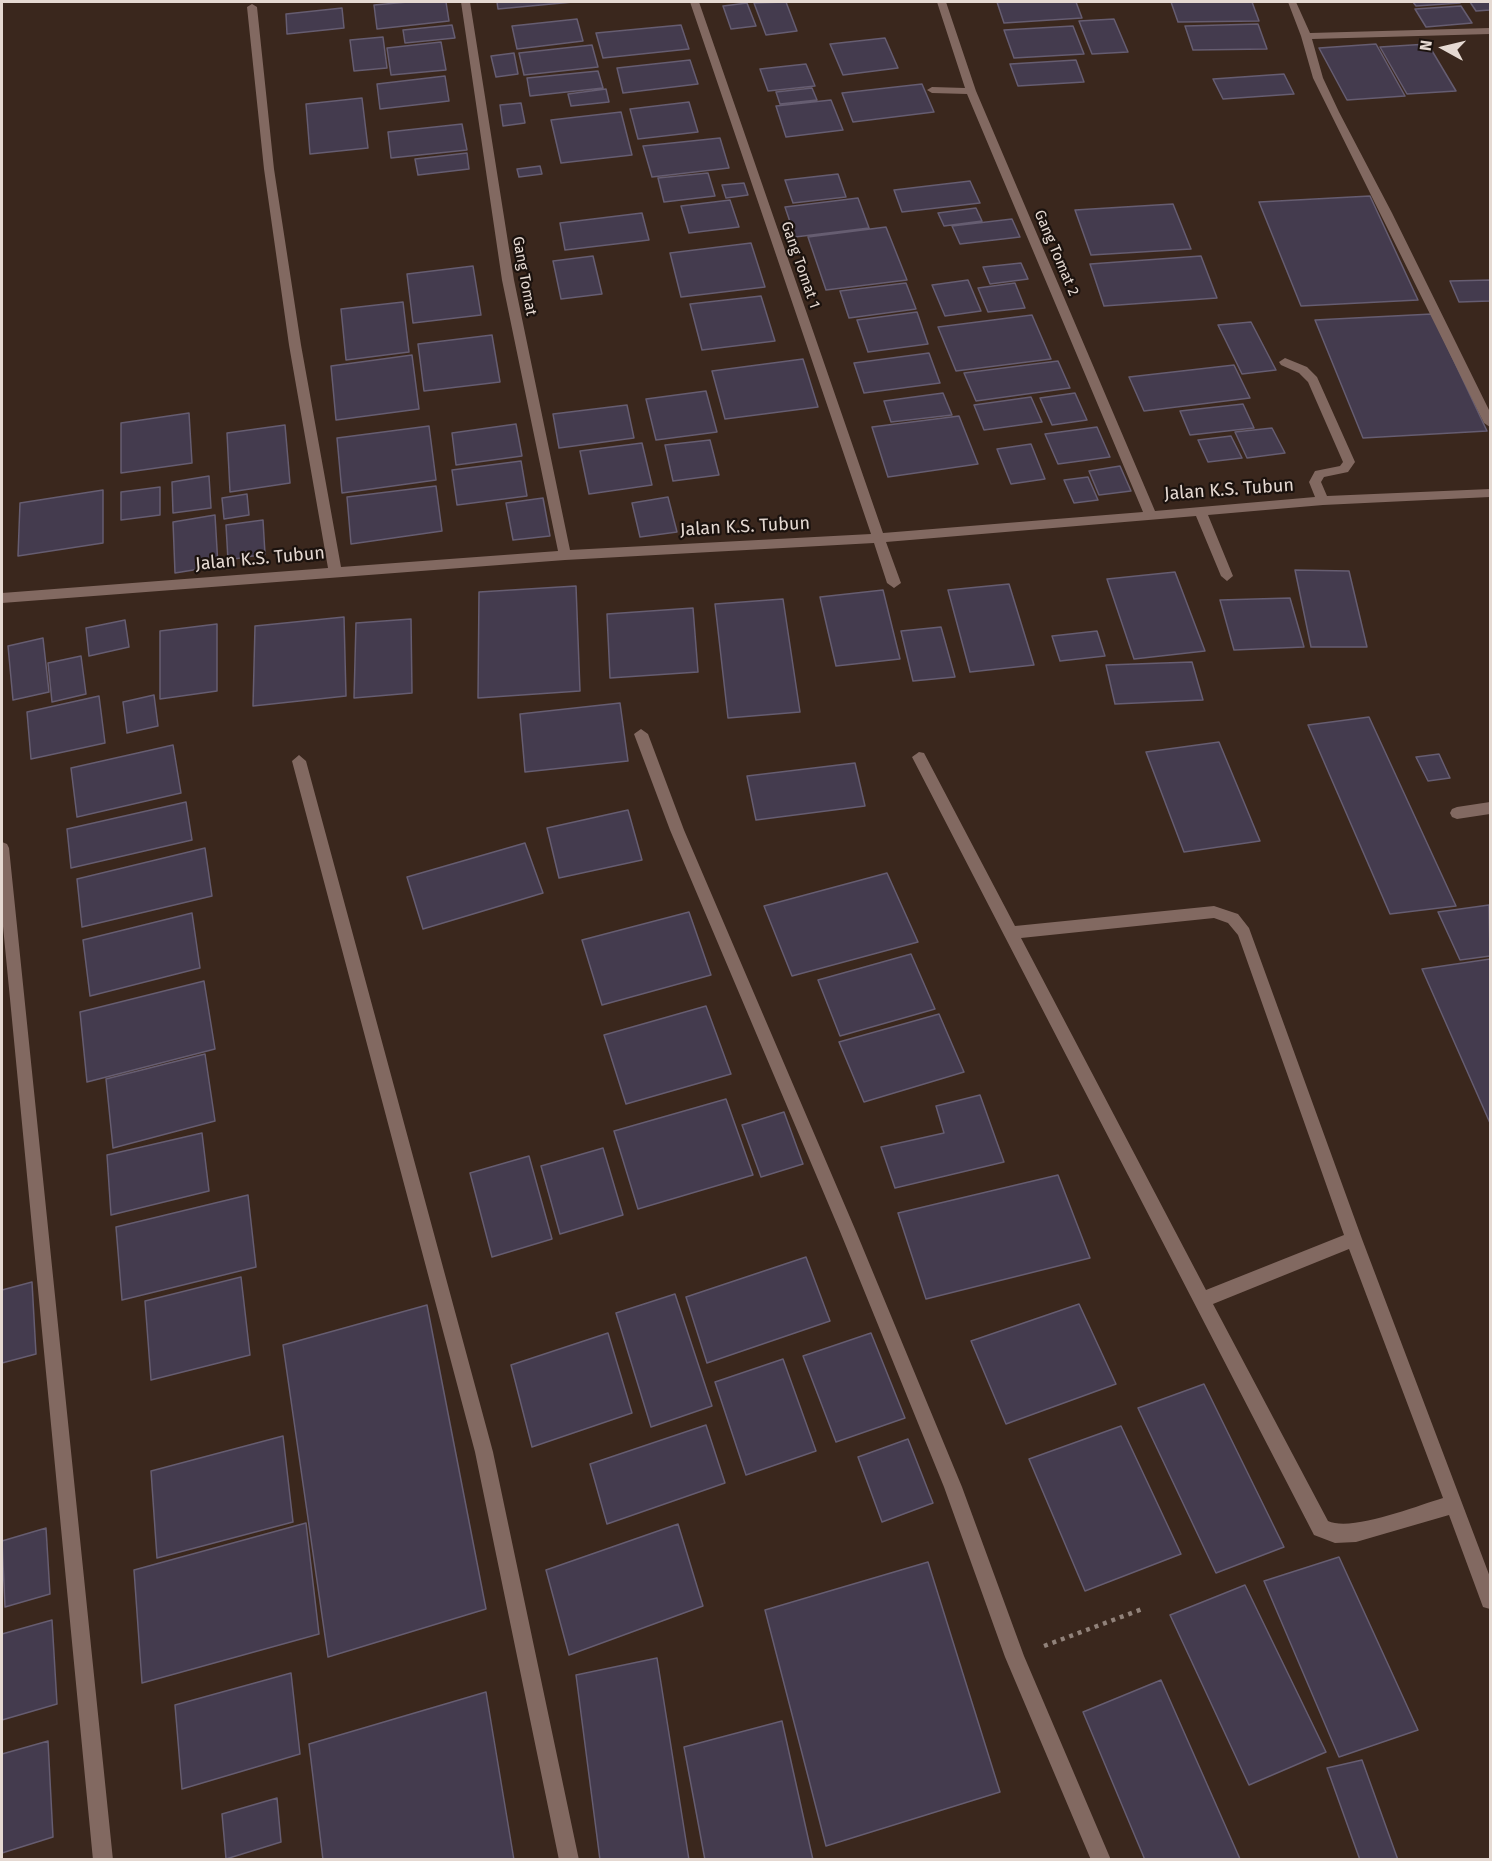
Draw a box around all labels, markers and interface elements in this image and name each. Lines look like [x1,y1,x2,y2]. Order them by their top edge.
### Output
north arrow [1414,18,1474,78]
text: N [1416,39,1436,52]
street label: Gang Tomat 2 [1030,207,1082,299]
street label: Gang Tomat 1 [777,219,823,311]
street label: Gang Tomat [508,235,540,317]
street label: Jalan K.S. Tubun [1163,475,1295,505]
street label: Jalan K.S. Tubun [680,513,810,541]
street label: Jalan K.S. Tubun [194,543,326,575]

